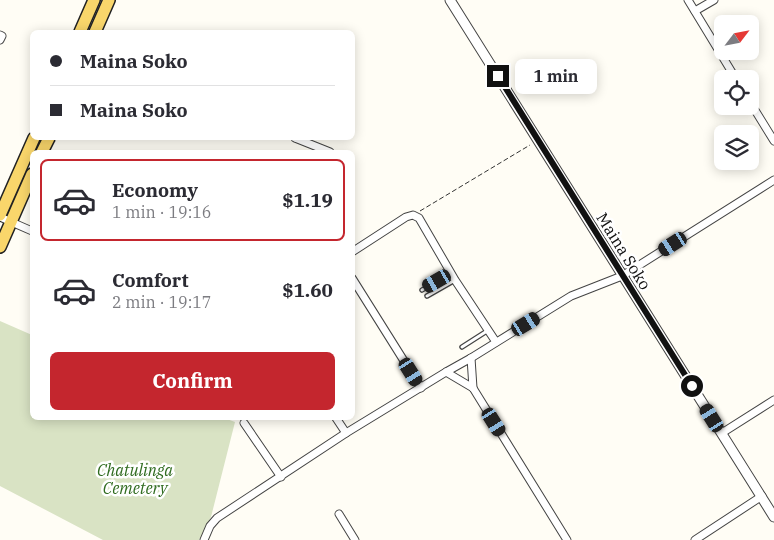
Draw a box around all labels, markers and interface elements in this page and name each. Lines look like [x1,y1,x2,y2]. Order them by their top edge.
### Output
north arrow [714,15,759,60]
map controls [714,15,759,170]
text: Maina Soko [80,49,188,73]
callout: 1 min [516,58,598,94]
route end [487,65,509,87]
text: 1 min [534,66,578,86]
button: locate [714,70,759,115]
text: Maina Soko [80,98,188,122]
button: layers [714,125,759,170]
icon: car [52,178,97,223]
text: Economy [112,178,198,202]
text: $1.19 [282,188,333,212]
text: 1 min · 19:16 [112,202,211,222]
street label: Maina Soko [592,209,656,293]
car [656,230,689,258]
car [420,267,453,295]
icon: car [52,268,97,313]
text: Comfort [112,268,189,292]
text: $1.60 [282,278,333,302]
text: 2 min · 19:17 [112,292,211,312]
car [509,310,542,338]
button: Confirm [50,352,335,410]
car [396,355,425,389]
route start [681,375,703,397]
car [697,401,726,435]
car [479,405,508,439]
park label: Chatulinga Cemetery [97,460,173,498]

